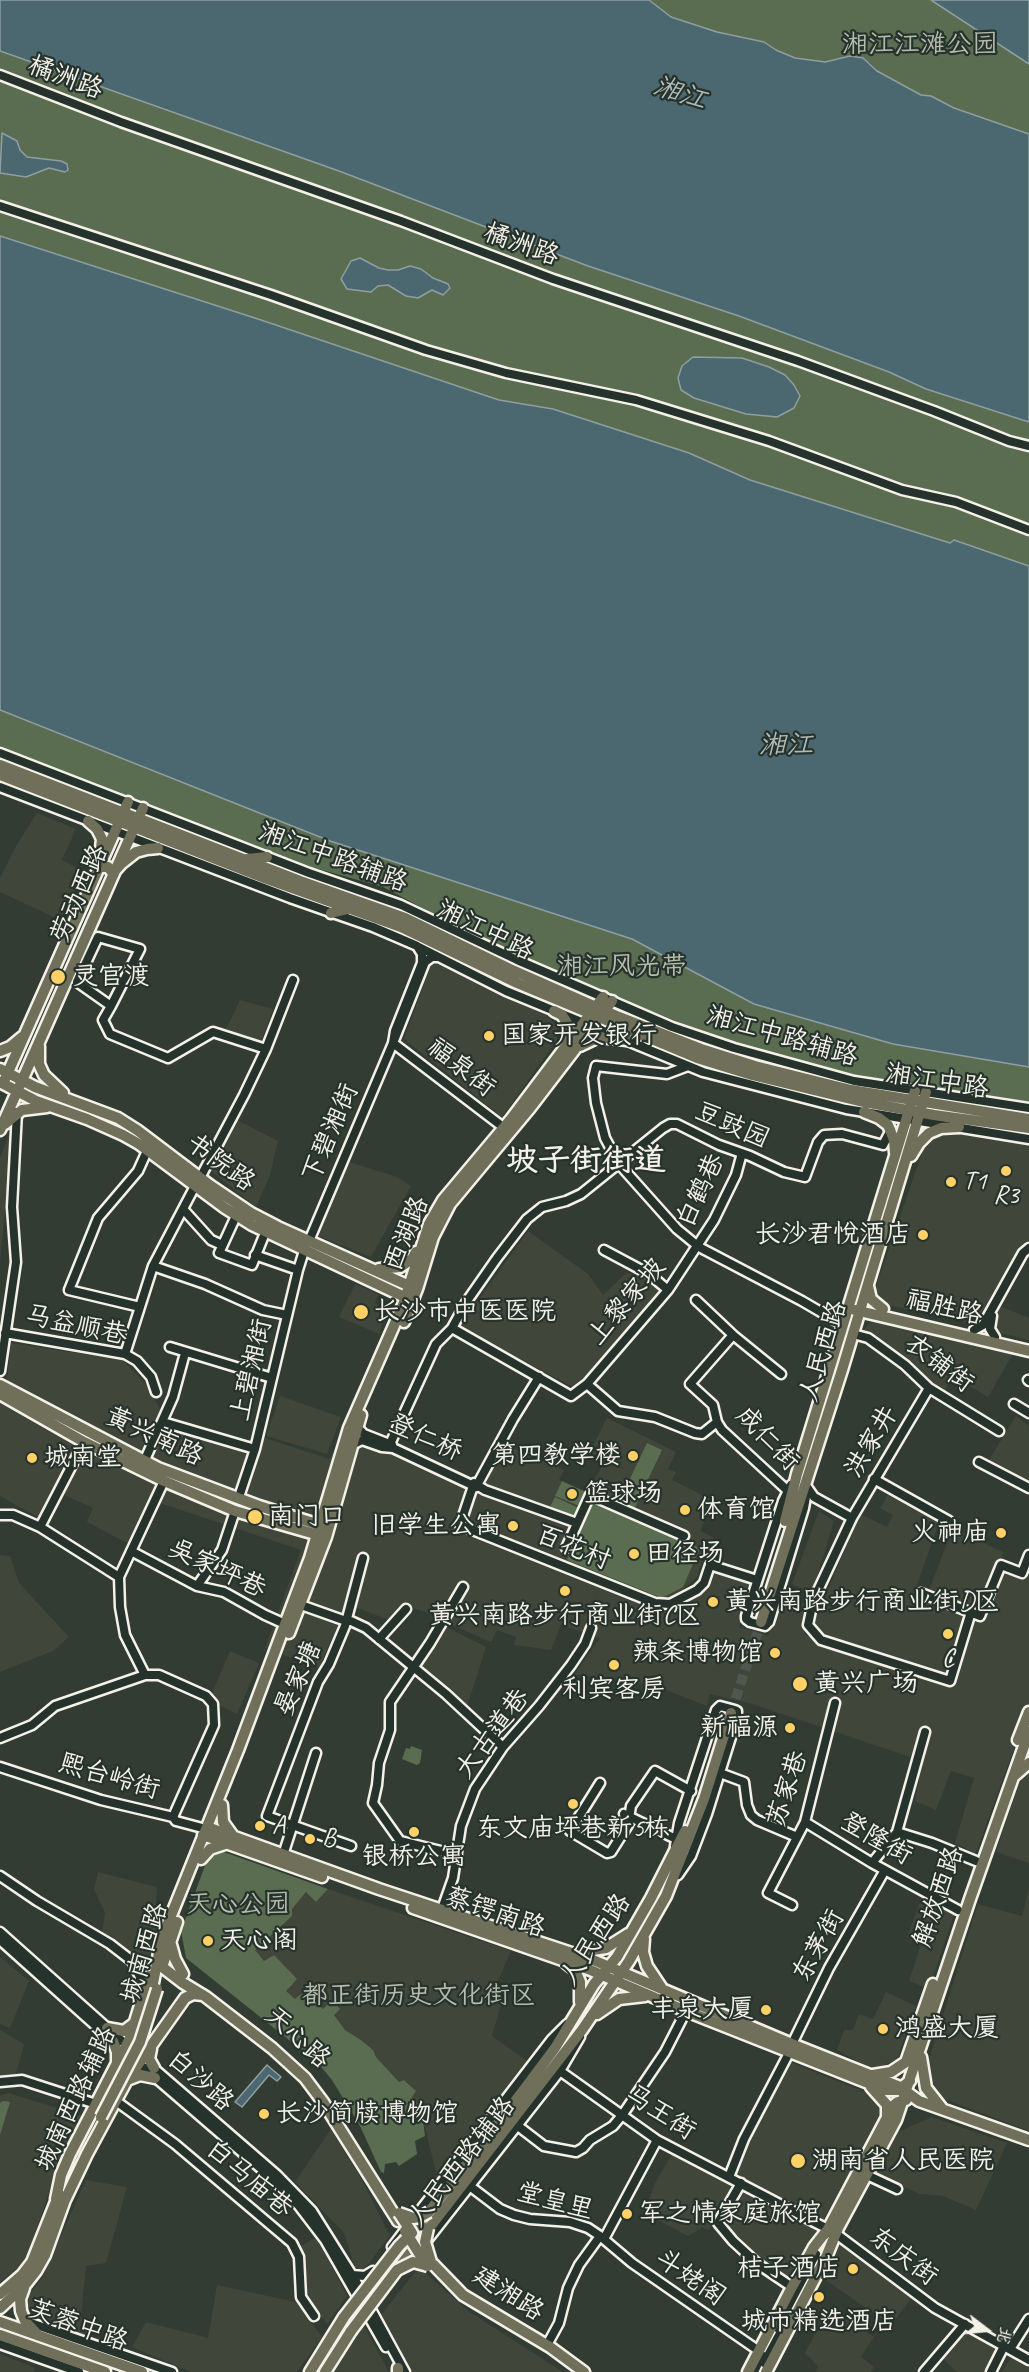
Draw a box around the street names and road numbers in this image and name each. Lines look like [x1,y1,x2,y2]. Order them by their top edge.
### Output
street label: 橘洲路 [23,49,107,107]
street label: 橘洲路 [479,217,563,273]
street label: 湘江中路辅路 [254,817,412,899]
street label: 劳动西路 [45,840,115,948]
street label: 湘江中路 [431,894,539,968]
street label: 湘江中路辅路 [703,1001,861,1073]
street label: 福泉街 [421,1032,501,1104]
street label: 湘江中路 [883,1058,991,1106]
street label: 下碧湘街 [296,1079,366,1187]
street label: 豆豉园 [690,1096,774,1156]
street label: 书院路 [179,1127,261,1199]
street label: 白鹤巷 [670,1149,732,1233]
street label: 西湖路 [378,1192,436,1276]
street label: 上黎家坡 [582,1252,672,1352]
street label: 福胜路 [902,1284,986,1332]
street label: 人民西路 [794,1297,854,1405]
street label: 马益顺巷 [22,1300,130,1352]
street label: 上碧湘街 [225,1316,279,1424]
street label: 衣铺街 [898,1328,980,1400]
street label: 成仁街 [729,1400,805,1478]
street label: 黄兴南路 [100,1401,208,1473]
street label: 洪家井 [839,1401,905,1483]
street label: 登仁桥 [383,1408,467,1468]
street label: 百花村 [531,1519,615,1577]
street label: 吴家坪巷 [163,1533,271,1605]
street label: 晏家塘 [269,1637,329,1721]
street label: 大古道巷 [449,1683,537,1785]
street label: 苏家巷 [761,1747,815,1831]
street label: 熙台岭街 [55,1748,163,1806]
street label: 登隆街 [834,1806,918,1872]
street label: 解放西路 [907,1843,971,1951]
street label: 蔡锷南路 [441,1881,549,1945]
street label: 人民西路 [554,1888,638,1992]
street label: 城南西路 [115,1899,175,2007]
street label: 东茅街 [786,1904,852,1988]
street label: 天心路 [258,2000,336,2076]
street label: 城南西路辅路 [29,2022,123,2176]
street label: 白沙路 [160,2044,240,2118]
street label: 马王街 [619,2079,701,2147]
street label: 人民西路辅路 [402,2091,522,2233]
street label: 白马庙巷 [199,2134,299,2224]
street label: 堂皇里 [513,2177,597,2227]
street label: 东庆街 [862,2221,944,2293]
street label: 斗姥阁 [649,2243,731,2313]
street label: 建湘路 [467,2260,549,2328]
street label: 芙蓉中路 [24,2294,132,2358]

